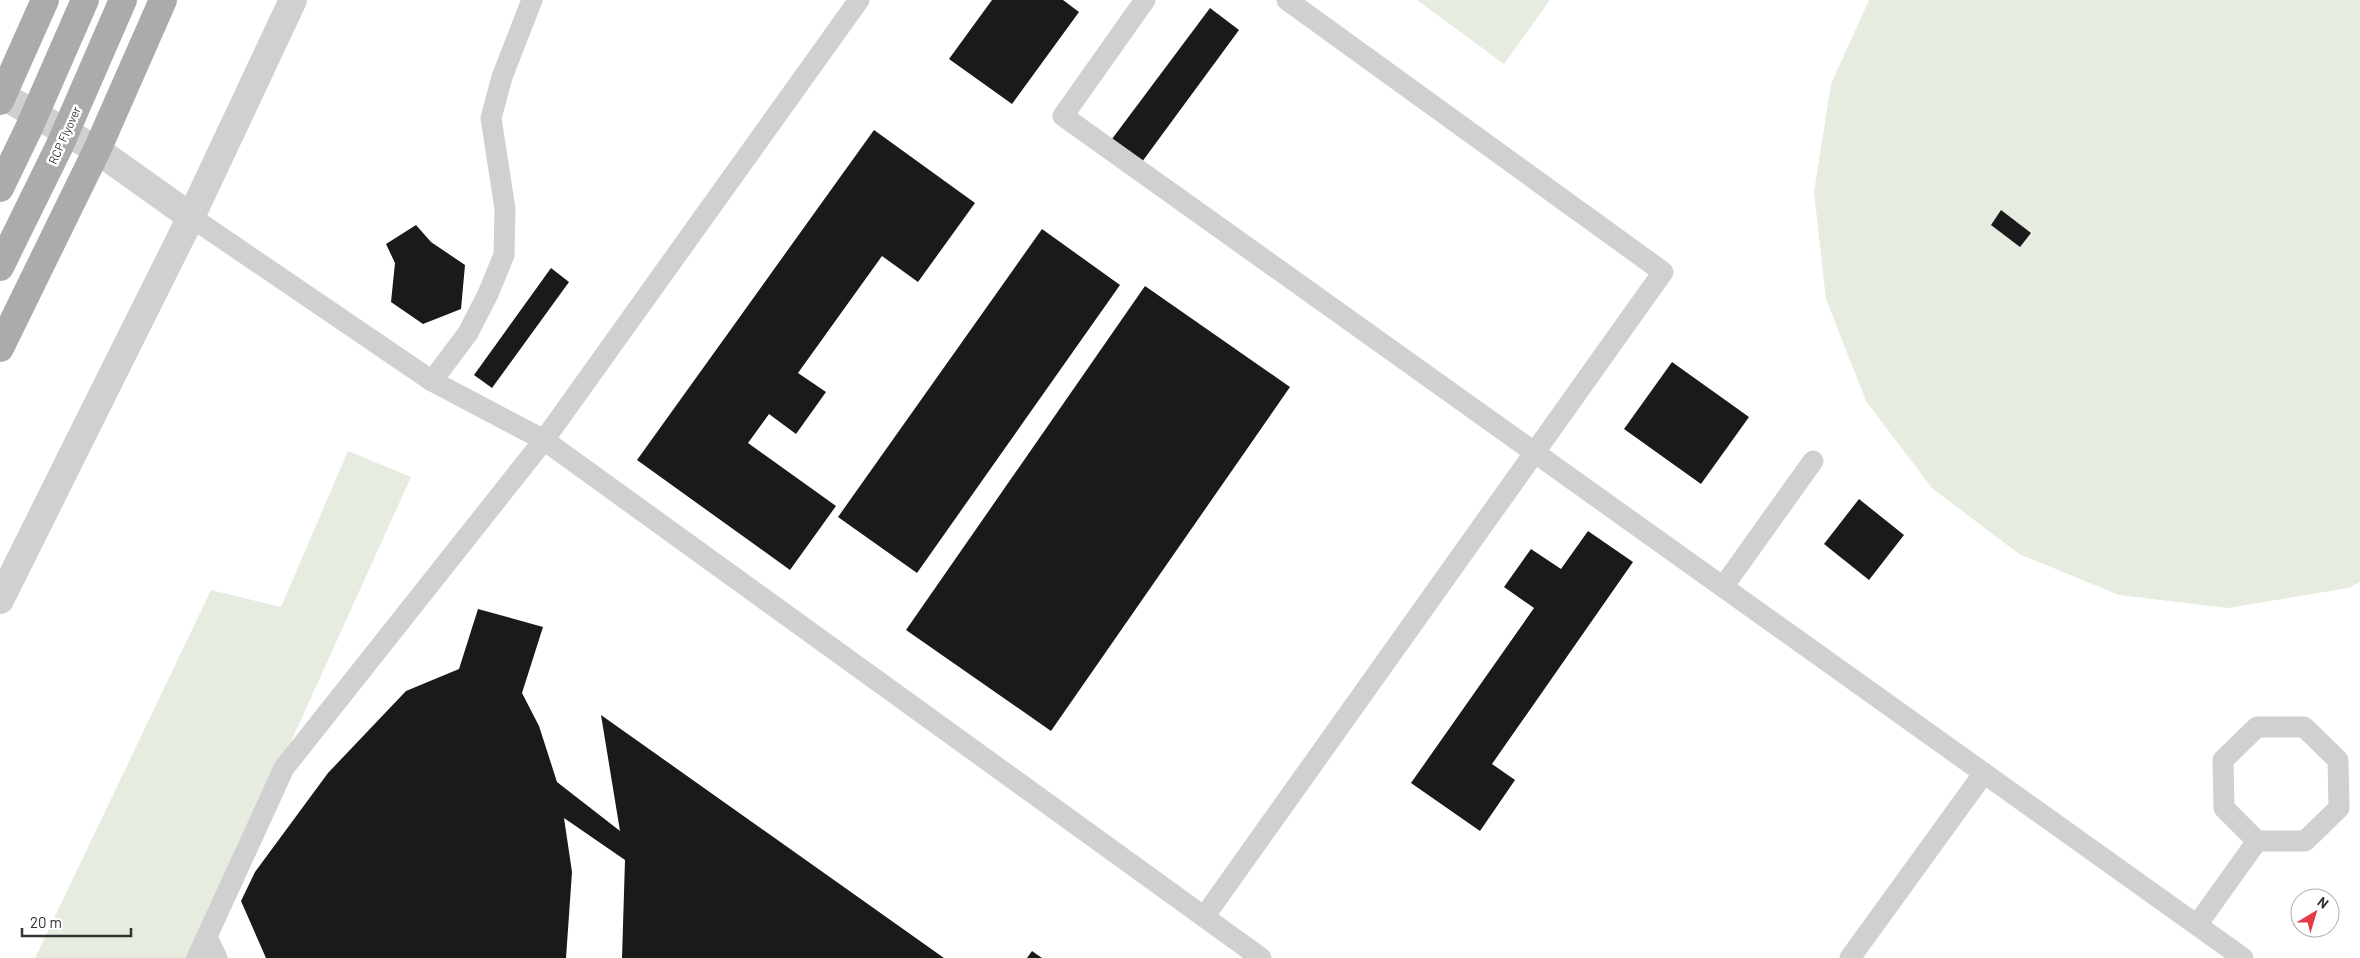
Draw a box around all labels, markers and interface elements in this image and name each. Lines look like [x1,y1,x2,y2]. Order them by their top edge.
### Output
street label: RCP Flyover [45,103,83,166]
north arrow [2290,888,2340,938]
text: N [2314,893,2332,912]
scale bar [22,906,131,938]
text: 20 m [30,913,62,931]

